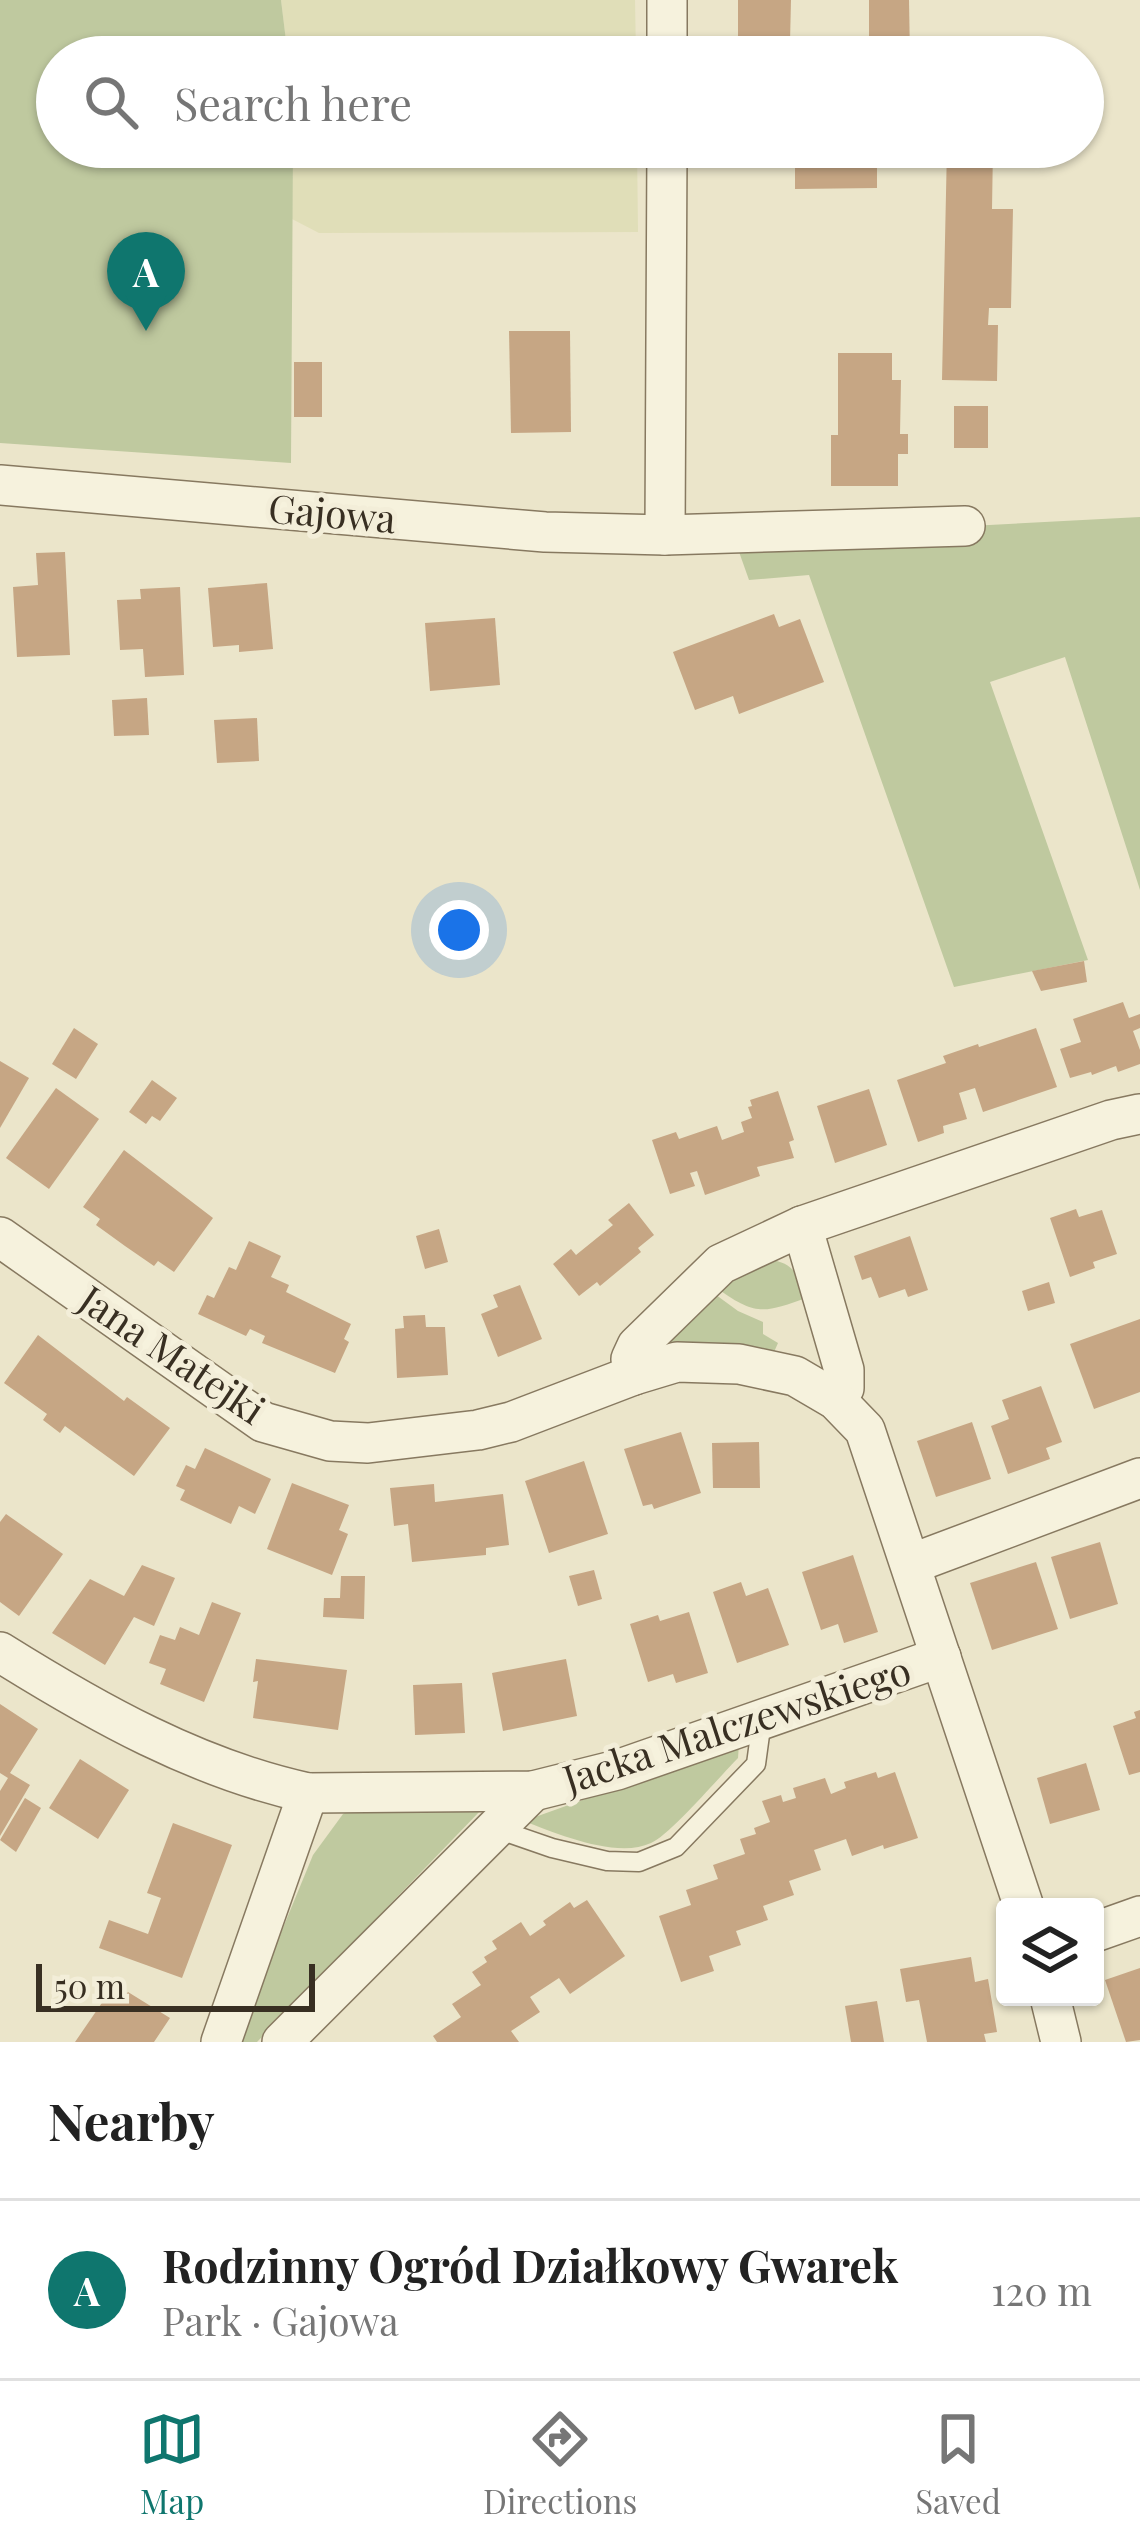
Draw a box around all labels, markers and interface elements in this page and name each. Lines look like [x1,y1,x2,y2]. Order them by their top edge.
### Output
search box [36,36,1104,168]
icon: search [78,69,144,135]
text: Search here [174,72,412,132]
pin: A [107,232,185,331]
street label: Gajowa [266,481,398,544]
your location [429,900,489,960]
street label: Jana Matejki [69,1272,276,1435]
street label: Jacka Malczewskiego [555,1642,917,1804]
map controls [996,1898,1104,2006]
button: layers [996,1898,1104,2006]
scale bar [36,1958,315,2011]
text: 50 m [54,1963,125,2007]
text: Nearby [48,2086,214,2154]
text: Rodzinny Ogród Działkowy Gwarek [162,2234,898,2294]
text: A [74,2264,100,2316]
text: 120 m [991,2264,1092,2316]
text: Park · Gajowa [162,2294,399,2346]
tab: Map [139,2406,205,2522]
tab: Directions [483,2406,637,2522]
tab: Saved [915,2406,1001,2522]

